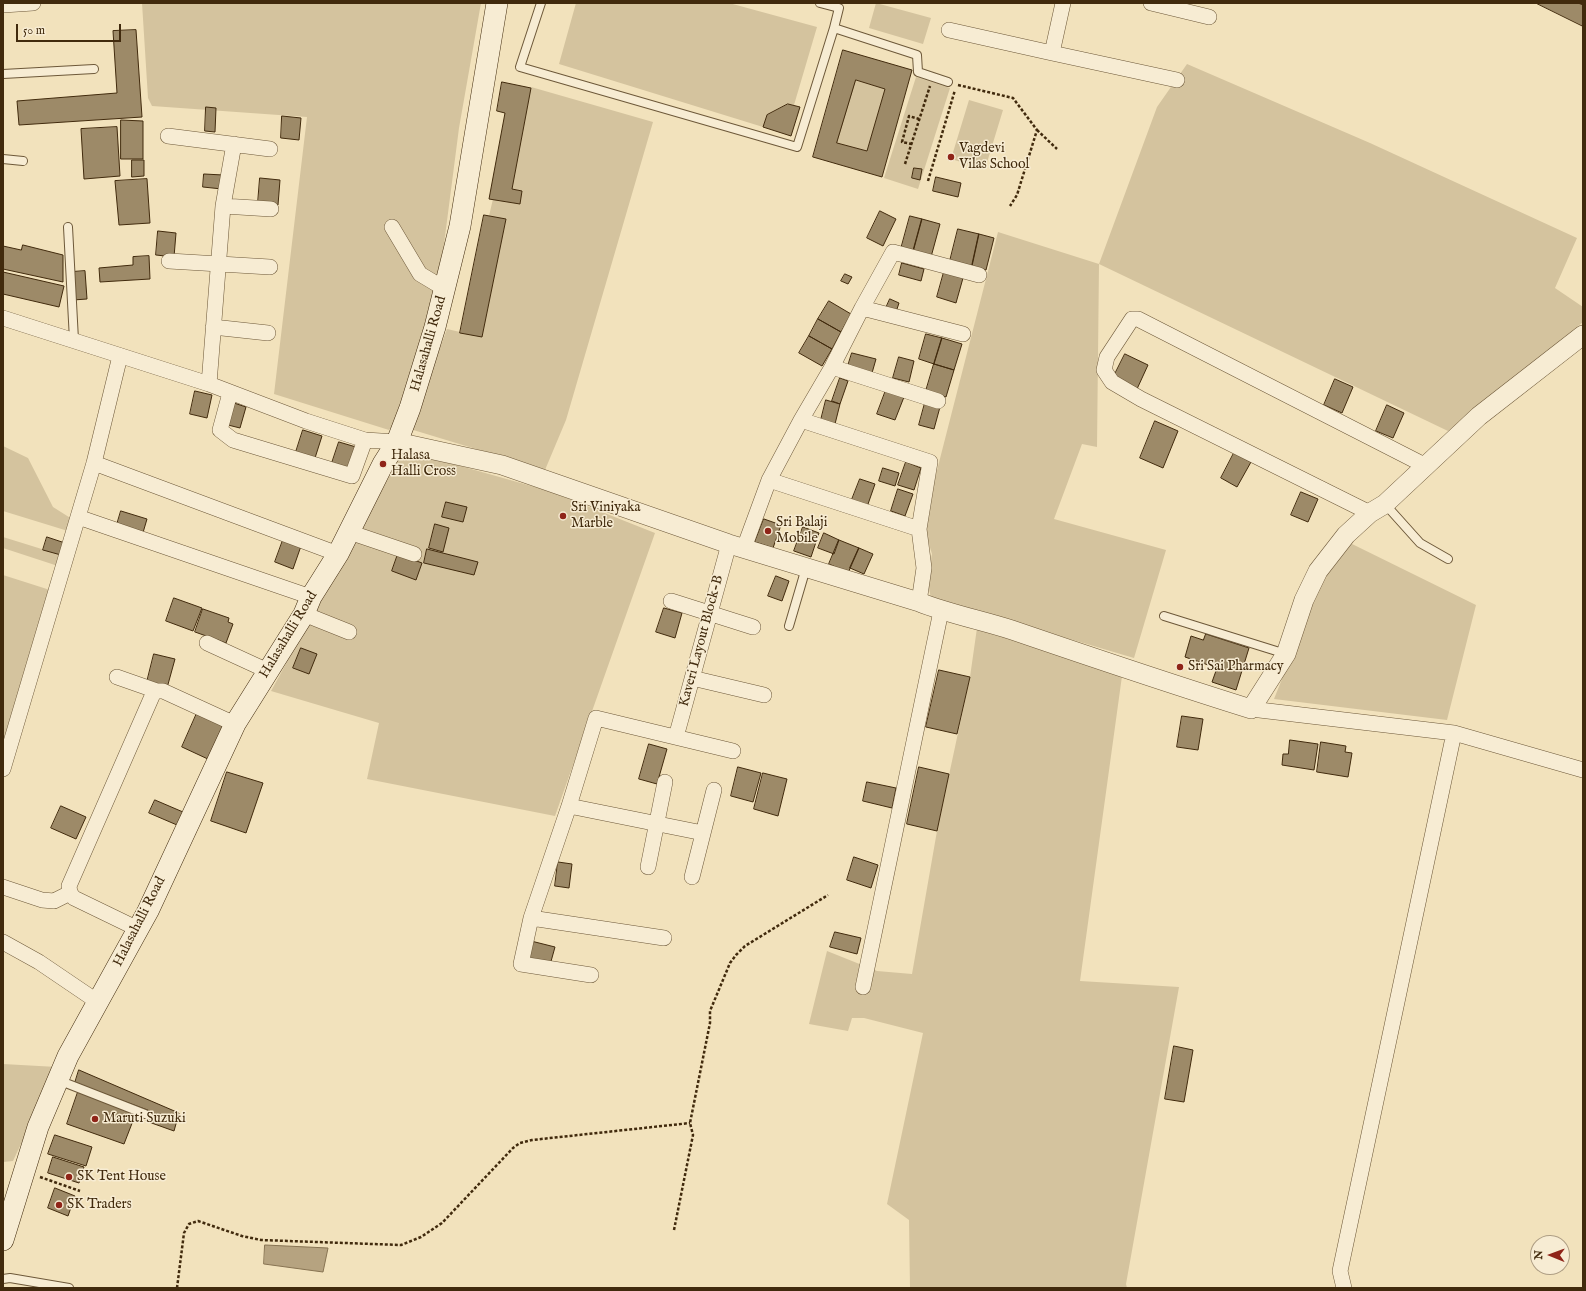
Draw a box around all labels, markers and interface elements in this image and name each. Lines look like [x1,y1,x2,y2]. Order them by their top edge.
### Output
scale bar [18,16,123,42]
text: 50 m [23,23,45,38]
place label: Vagdevi Vilas School [959,141,1029,174]
marker: Vagdevi Vilas School [946,152,956,162]
street label: Halasahalli Road [407,294,451,394]
place label: Halasa Halli Cross [391,448,456,480]
marker: Halasa Halli Cross [378,459,388,469]
place label: Sri Viniyaka Marble [571,500,641,532]
marker: Sri Viniyaka Marble [558,511,568,521]
place label: Sri Balaji Mobile [776,515,827,548]
marker: Sri Balaji Mobile [763,526,773,536]
street label: Kaveri Layout Block-B [676,573,728,709]
street label: Halasahalli Road [256,588,322,682]
place label: Sri Sai Pharmacy [1188,659,1284,675]
marker: Sri Sai Pharmacy [1175,662,1185,672]
street label: Halasahalli Road [110,874,170,970]
place label: Maruti Suzuki [103,1111,186,1127]
marker: Maruti Suzuki [90,1114,100,1124]
place label: SK Tent House [77,1169,166,1185]
marker: SK Tent House [64,1172,74,1182]
place label: SK Traders [67,1197,132,1213]
marker: SK Traders [54,1200,64,1210]
north arrow [1530,1235,1570,1275]
text: N [1532,1250,1546,1260]

